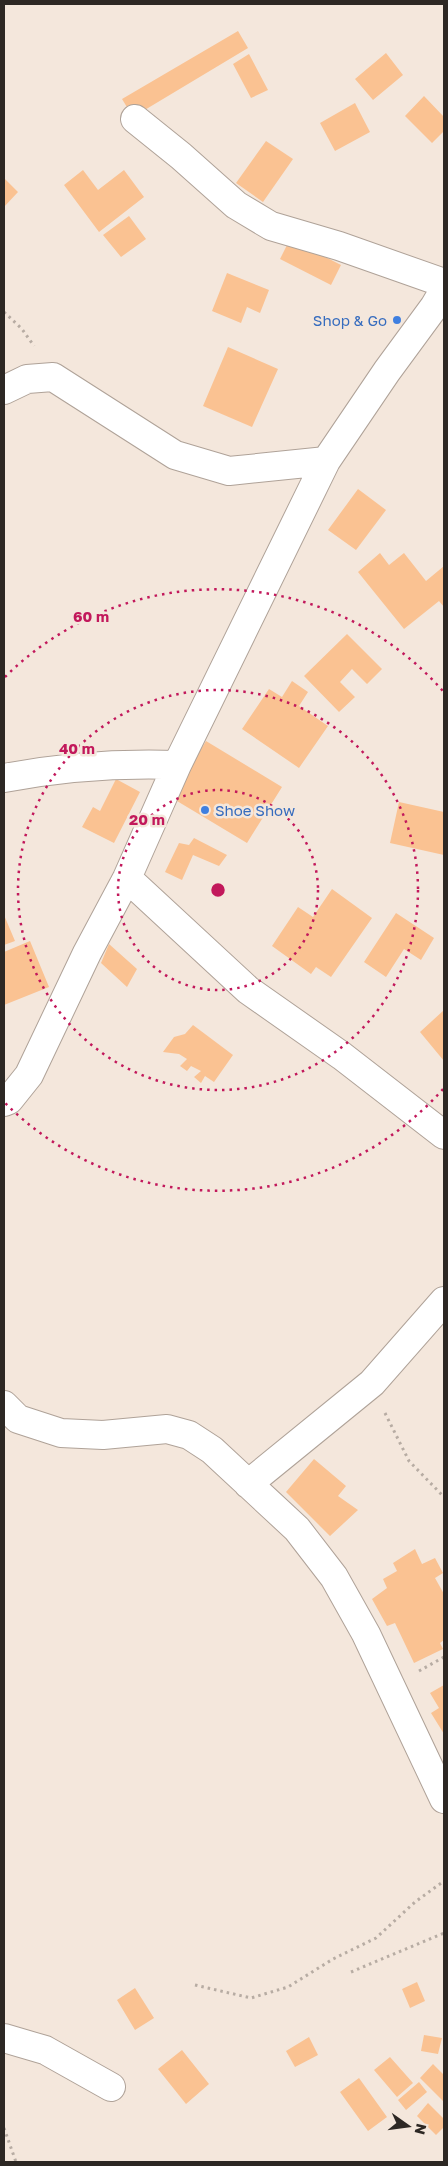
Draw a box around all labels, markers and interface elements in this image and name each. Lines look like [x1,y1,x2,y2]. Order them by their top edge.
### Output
place label: Shop & Go [313,311,387,329]
marker: Shop & Go [391,314,403,326]
text: 60 m [73,607,109,625]
text: 40 m [59,739,95,757]
place label: Shoe Show [215,801,295,819]
marker: Shoe Show [199,804,211,816]
text: 20 m [129,810,165,828]
centre of rings [209,881,227,899]
north arrow [383,2101,433,2151]
text: N [412,2122,431,2136]

